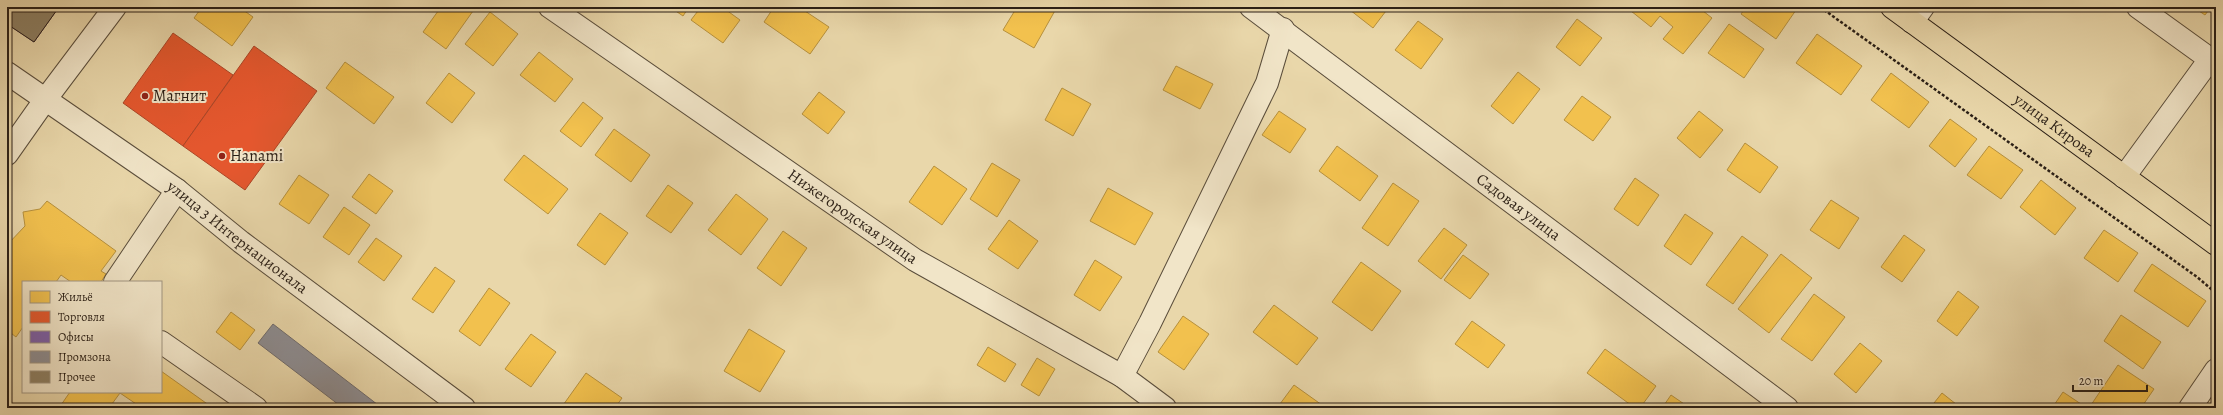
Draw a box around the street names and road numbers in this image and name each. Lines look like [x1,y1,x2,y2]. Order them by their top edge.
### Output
street label: улица Кирова [2009,88,2100,163]
street label: Нижегородская улица [783,164,922,270]
street label: Садовая улица [1472,168,1566,246]
street label: улица 3 Интернационала [162,175,313,299]

